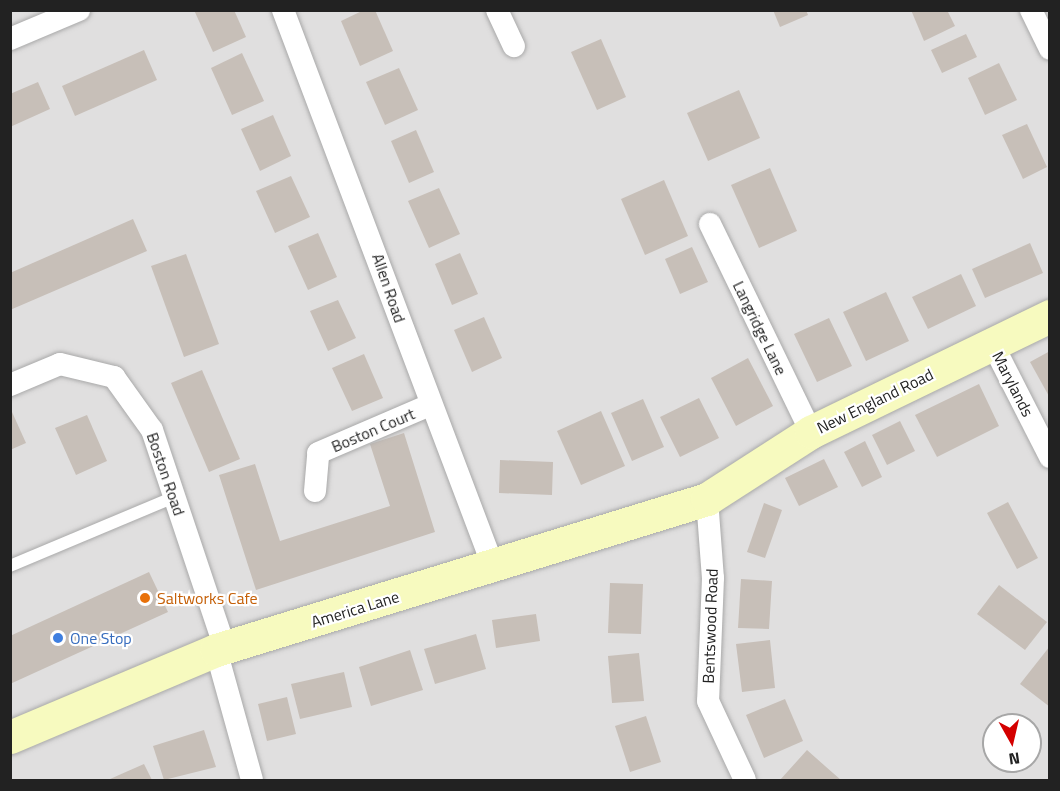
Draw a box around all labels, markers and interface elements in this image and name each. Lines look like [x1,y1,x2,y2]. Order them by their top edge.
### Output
street label: Allen Road [368,251,410,325]
street label: Langridge Lane [729,278,791,378]
street label: Marylands [988,348,1038,420]
street label: New England Road [814,365,936,437]
street label: Boston Court [328,404,418,456]
street label: Boston Road [143,430,189,518]
street label: Bentswood Road [698,568,722,684]
street label: America Lane [309,587,401,631]
place label: Saltworks Cafe [157,588,258,608]
marker: Saltworks Cafe [138,591,152,605]
place label: One Stop [70,628,132,648]
marker: One Stop [51,631,65,645]
north arrow [982,713,1042,773]
text: N [1007,746,1021,771]

